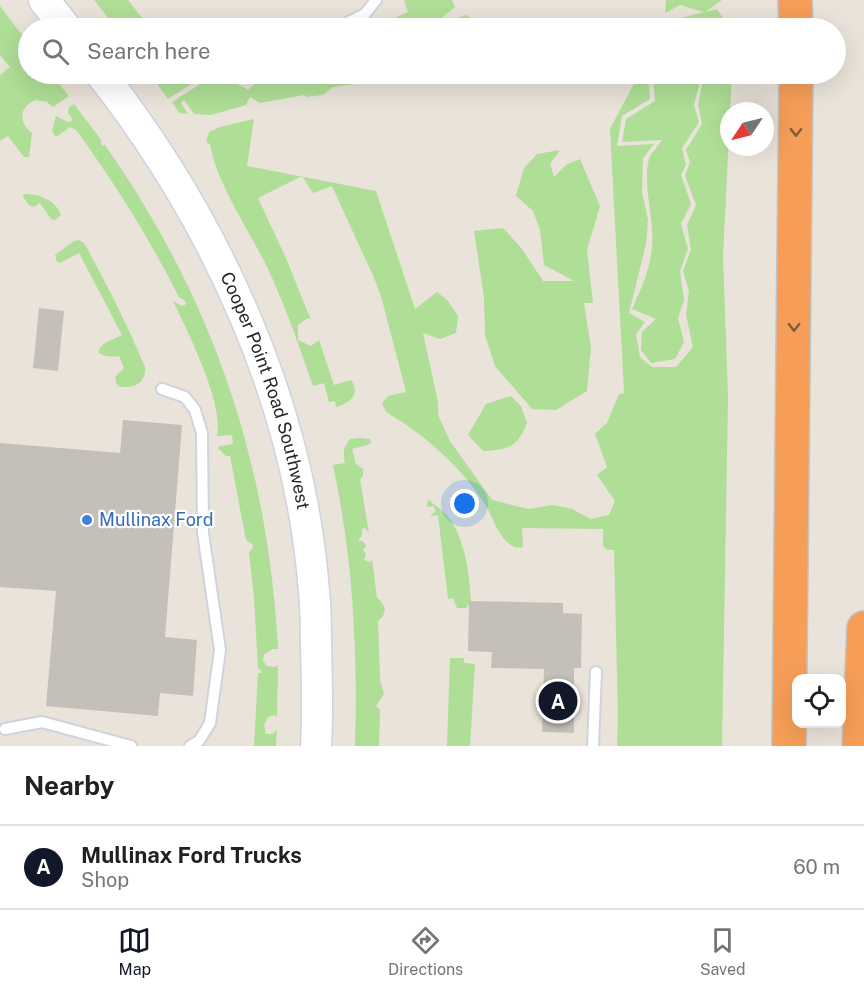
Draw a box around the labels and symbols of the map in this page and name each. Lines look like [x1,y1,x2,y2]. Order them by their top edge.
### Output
north arrow [720,102,774,156]
one-way arrow [790,127,802,136]
street label: Cooper Point Road Southwest [216,269,314,511]
one-way arrow [788,322,800,331]
your location [450,489,479,518]
place label: Mullinax Ford [99,509,214,530]
marker: Mullinax Ford [80,513,94,527]
pin: A [538,678,578,724]

